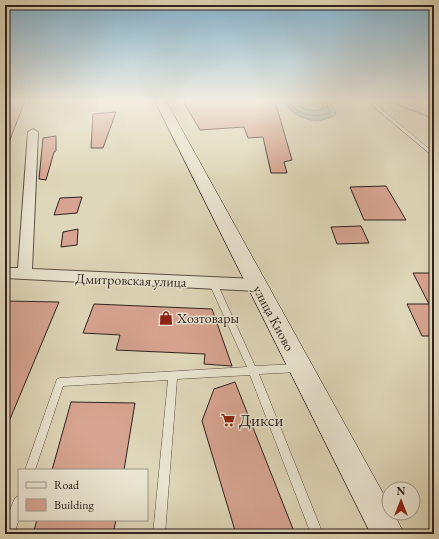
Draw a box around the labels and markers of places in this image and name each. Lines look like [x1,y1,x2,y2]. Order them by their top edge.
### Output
place label: Хозтовары [176,309,239,327]
shop icon: Хозтовары [158,310,174,326]
place label: Дикси [239,409,283,431]
supermarket icon: Дикси [220,412,236,428]

